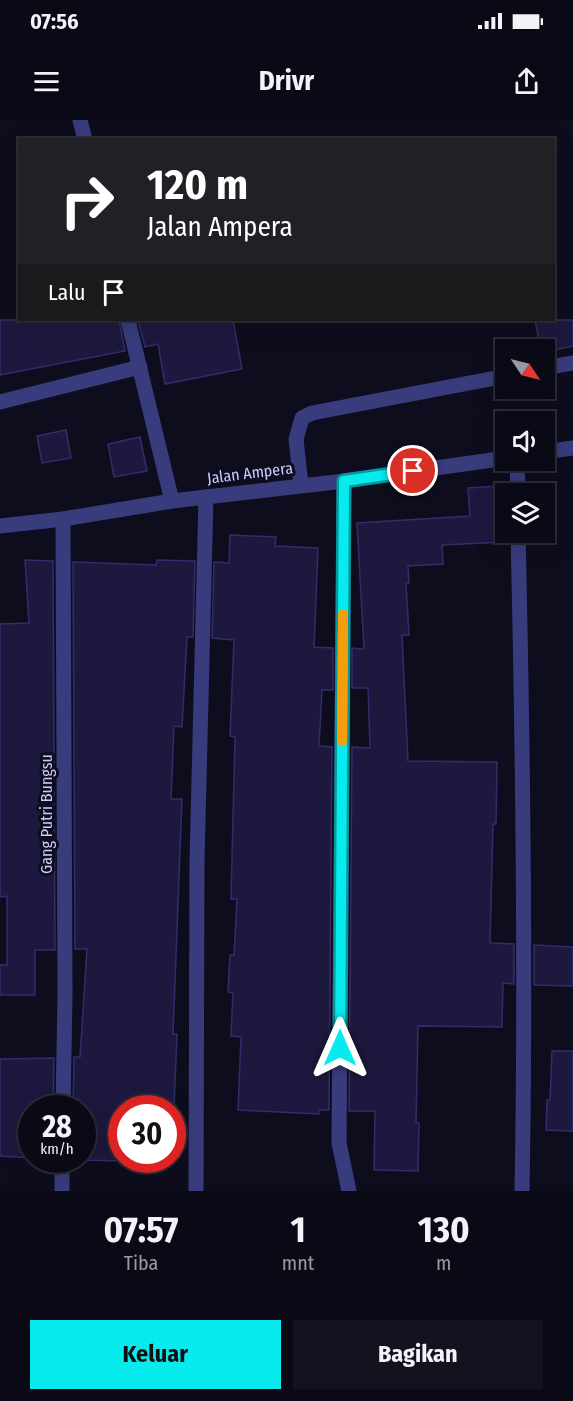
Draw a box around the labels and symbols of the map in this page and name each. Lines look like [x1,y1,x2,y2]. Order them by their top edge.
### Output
north arrow [495,339,555,399]
pin [387,445,438,496]
street label: Jalan Ampera [206,458,294,488]
street label: Gang Putri Bungsu [37,754,56,874]
position arrow [308,1016,372,1080]
speed limit sign: 30 [108,1095,186,1173]

